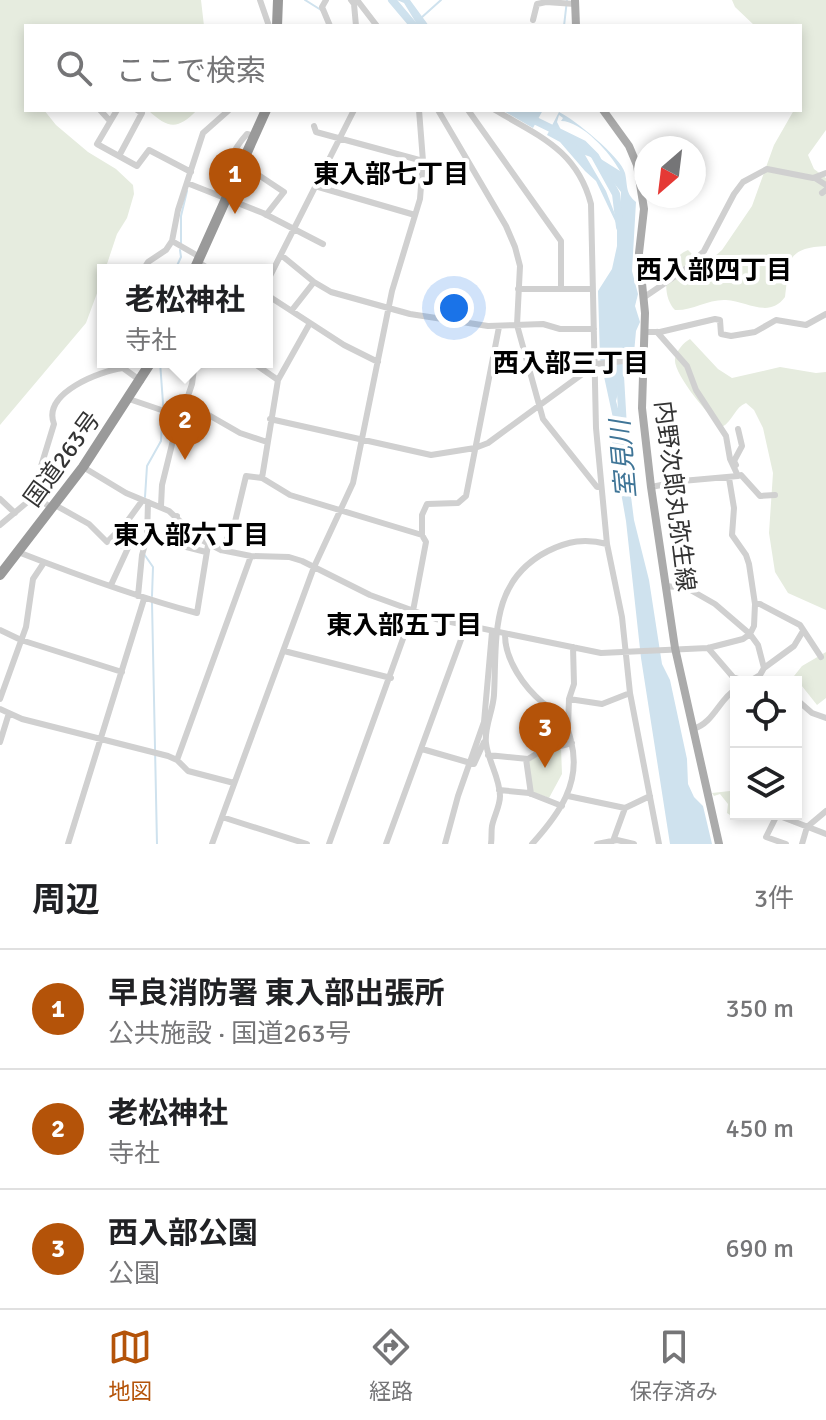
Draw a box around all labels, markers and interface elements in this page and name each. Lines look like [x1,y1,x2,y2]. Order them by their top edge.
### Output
search box [24,24,802,112]
icon: search [52,46,96,90]
text: ここで検索 [116,53,266,90]
north arrow [634,136,706,208]
pin: 1 [209,148,261,214]
district label: 東入部七丁目 [313,159,469,191]
district label: 西入部四丁目 [636,255,792,287]
popup [97,264,273,368]
text: 老松神社 [125,282,245,319]
your location [434,288,474,328]
text: 寺社 [125,325,177,357]
district label: 西入部三丁目 [493,348,649,380]
pin: 2 [159,394,211,460]
street label: 内野次郎丸弥生線 [648,399,702,593]
street label: 国道263号 [17,405,107,513]
water label: 室見川 [604,416,643,499]
district label: 東入部六丁目 [113,520,269,552]
district label: 東入部五丁目 [326,610,482,642]
map controls [730,676,802,820]
button: locate [730,676,802,748]
pin: 3 [519,702,571,768]
button: layers [730,748,802,820]
text: 周辺 [32,879,100,921]
text: 3件 [754,883,794,915]
text: 早良消防署 東入部出張所 [108,975,445,1012]
text: 1 [51,993,65,1025]
text: 350 m [725,993,794,1025]
text: 公共施設 · 国道263号 [108,1018,351,1050]
text: 老松神社 [108,1095,228,1132]
text: 2 [51,1113,65,1145]
text: 450 m [725,1113,794,1145]
text: 寺社 [108,1138,160,1170]
text: 西入部公園 [108,1215,258,1252]
text: 3 [51,1233,65,1265]
text: 690 m [725,1233,794,1265]
text: 公園 [108,1258,160,1290]
tab: 地図 [108,1325,152,1405]
tab: 経路 [369,1325,413,1405]
tab: 保存済み [630,1325,718,1405]

